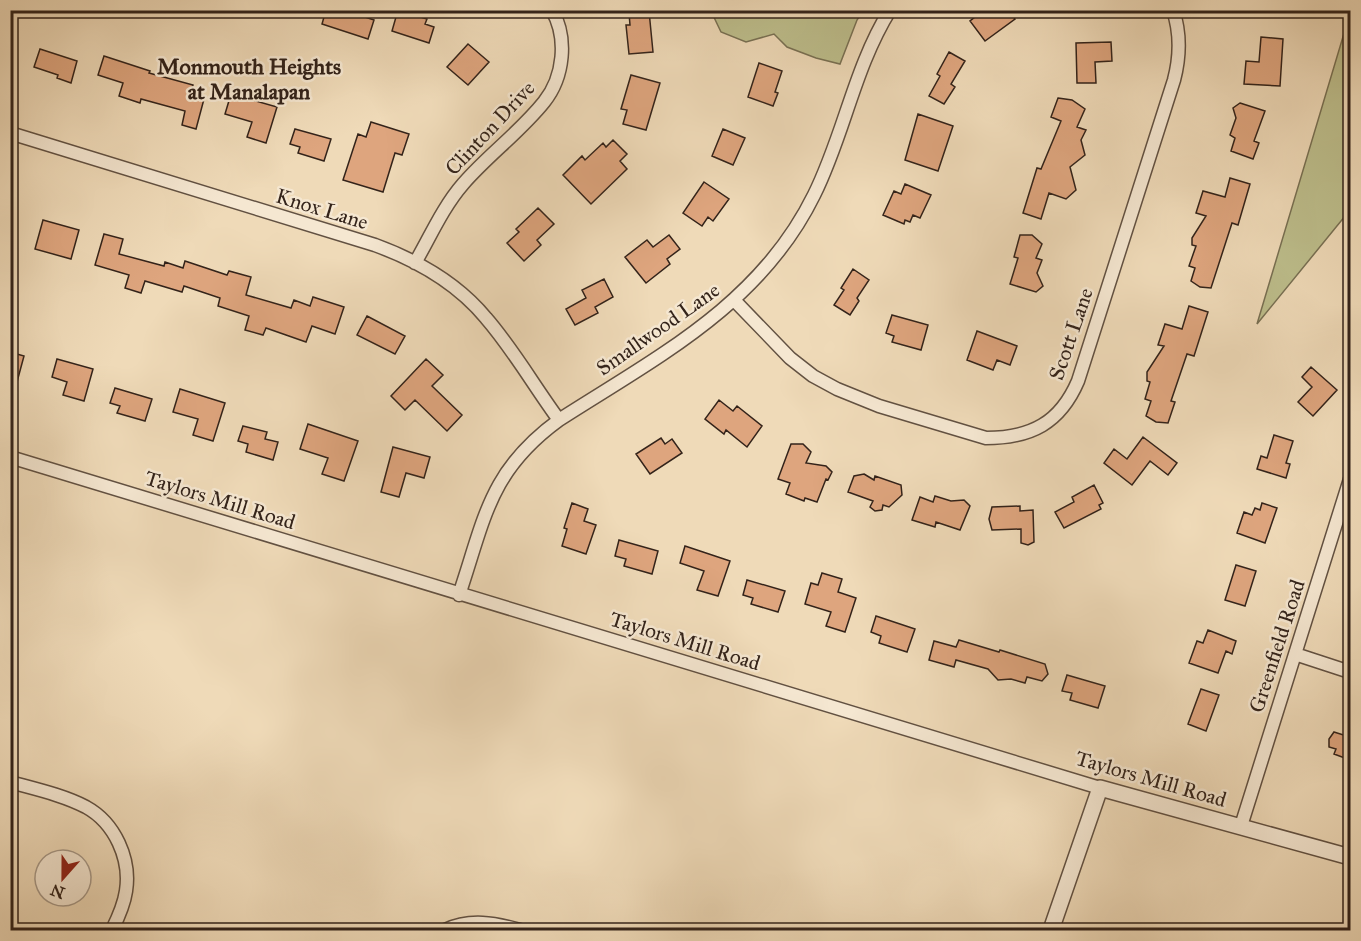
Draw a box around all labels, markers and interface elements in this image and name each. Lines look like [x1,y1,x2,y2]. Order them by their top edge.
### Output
district label: Monmouth Heights at Manalapan [157,53,341,105]
street label: Clinton Drive [440,75,540,181]
street label: Knox Lane [273,183,372,235]
street label: Smallwood Lane [591,277,725,381]
street label: Scott Lane [1043,284,1099,383]
street label: Taylors Mill Road [142,465,299,535]
street label: Greenfield Road [1243,576,1311,716]
street label: Taylors Mill Road [607,606,764,676]
street label: Taylors Mill Road [1073,745,1230,813]
north arrow [33,848,93,908]
text: N [48,880,68,903]

